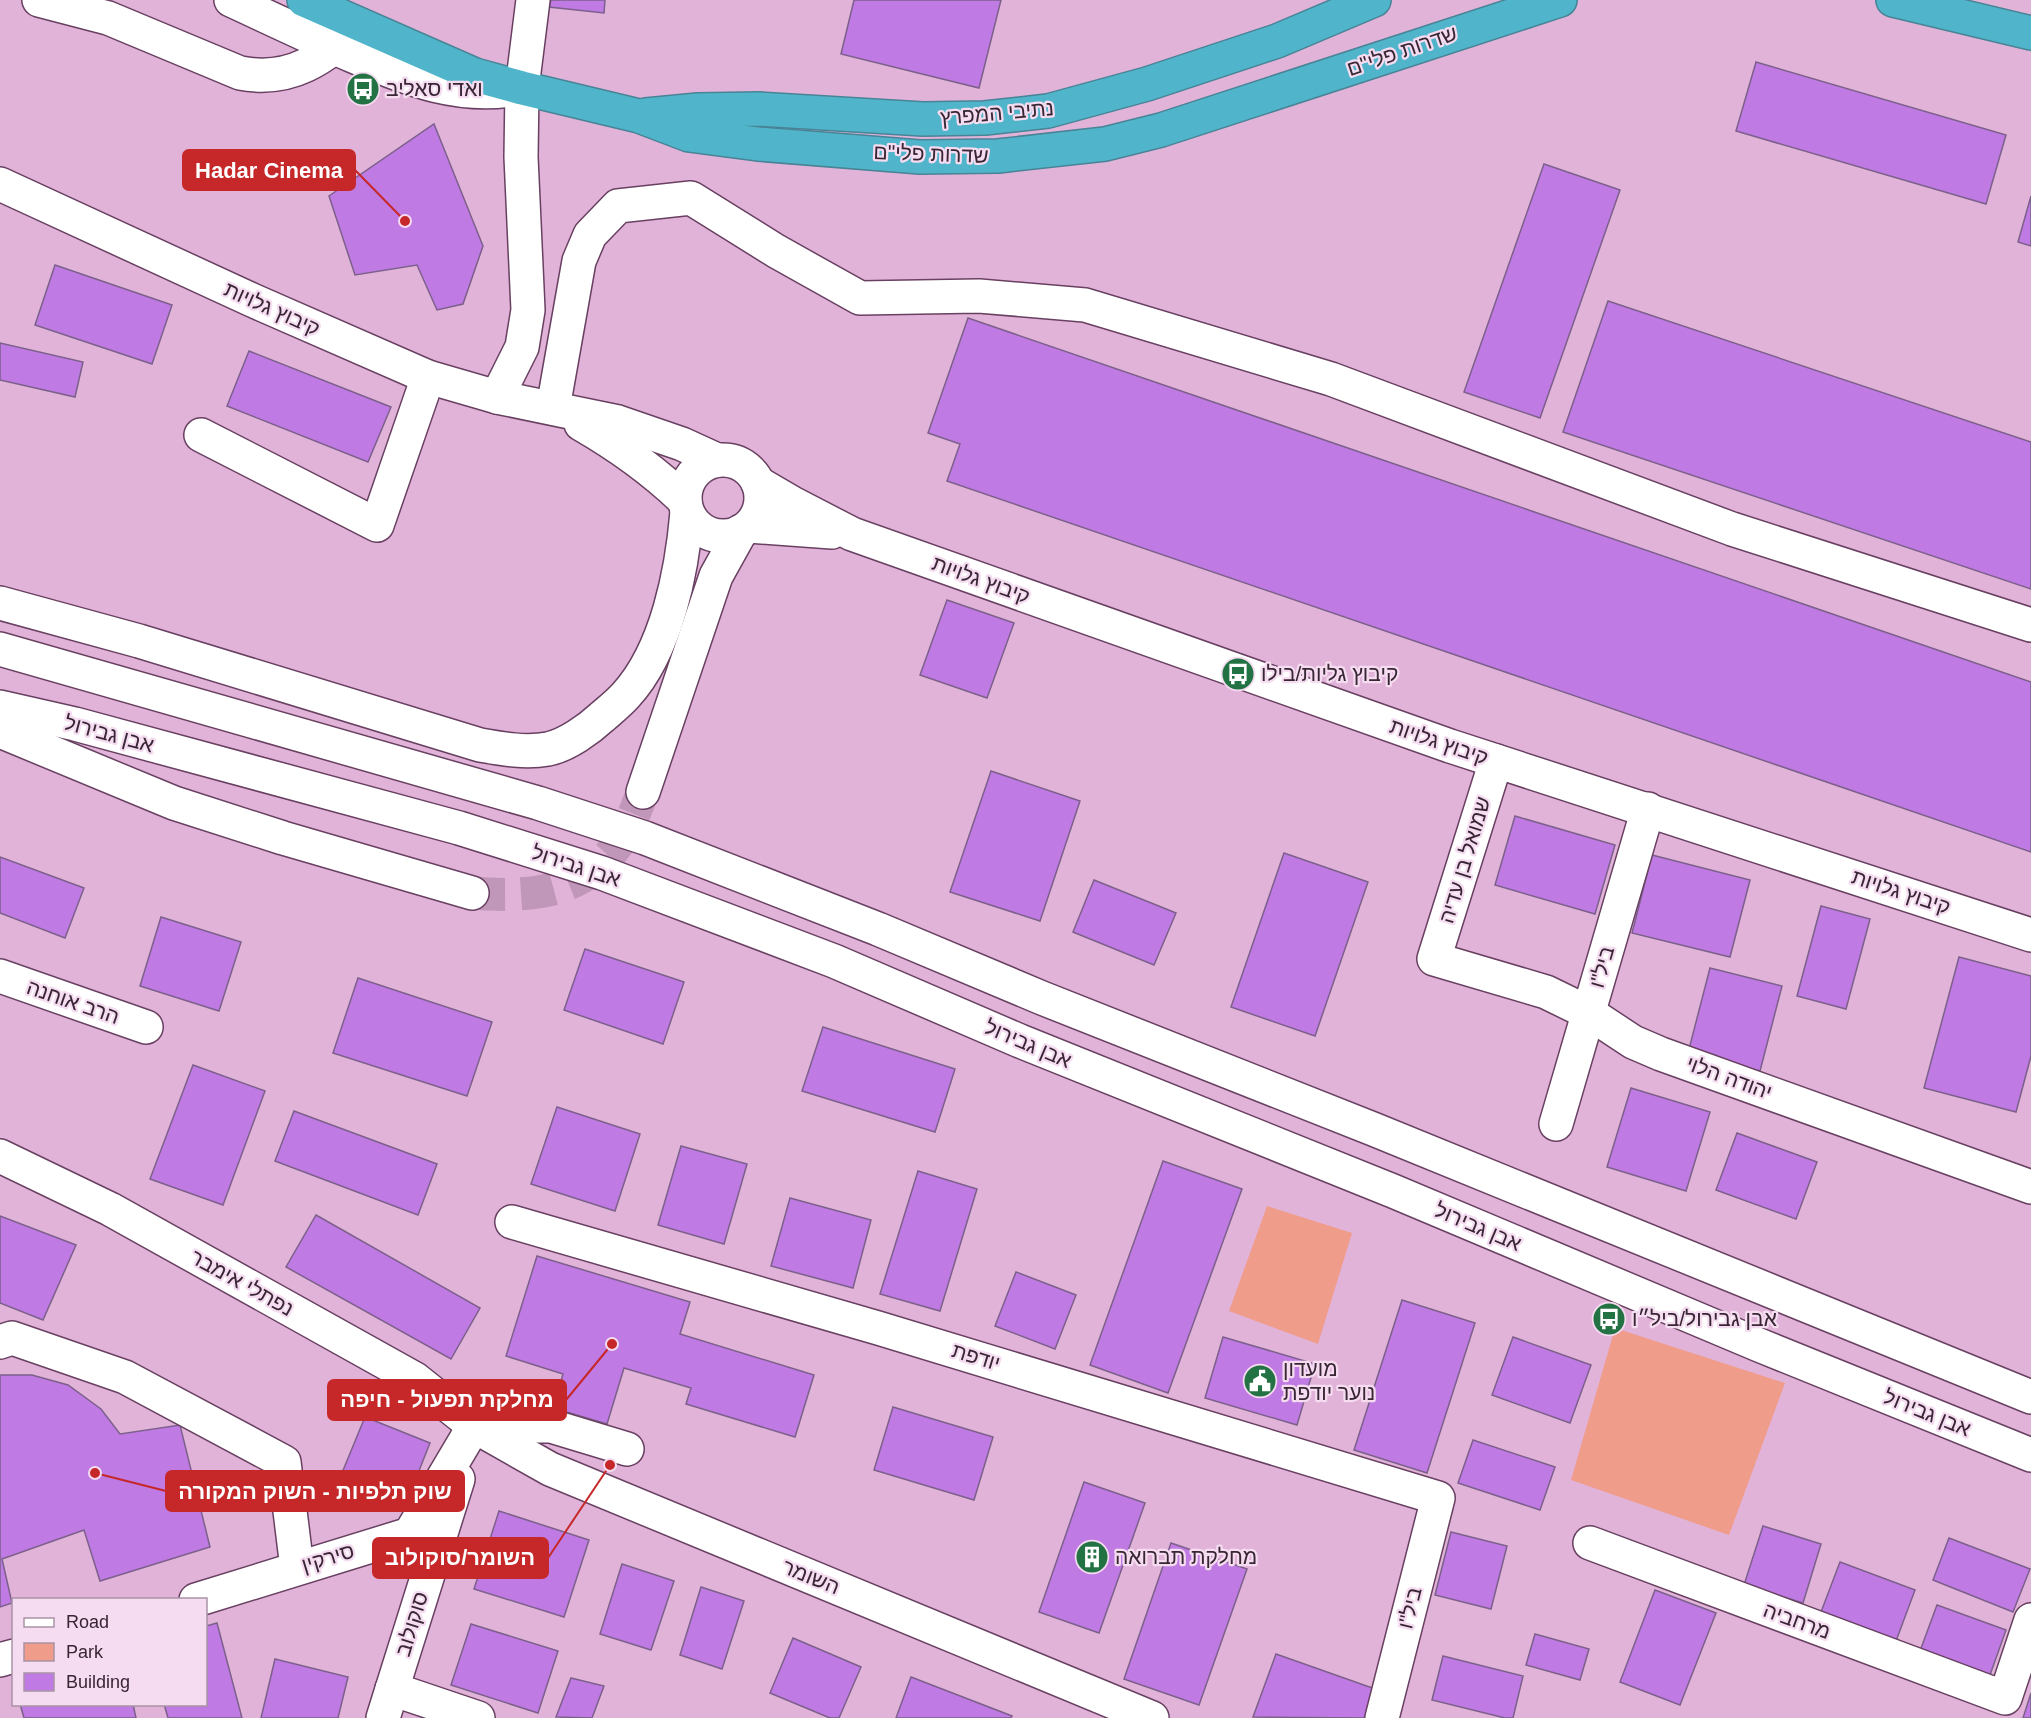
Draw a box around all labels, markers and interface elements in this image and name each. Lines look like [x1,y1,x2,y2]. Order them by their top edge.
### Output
street label: שדרות פלי"ם [1344,21,1460,80]
bus stop icon: ואדי סאליב [345,71,381,107]
place label: ואדי סאליב [386,77,483,100]
street label: נתיבי המפרץ [939,96,1055,129]
street label: שדרות פלי"ם [873,140,989,167]
callout: Hadar Cinema [183,150,355,190]
text: Hadar Cinema [195,158,344,183]
street label: קיבוץ גלויות [221,277,324,340]
street label: קיבוץ גלויות [929,551,1033,608]
bus stop icon: קיבוץ גליות/בילו [1220,656,1256,692]
place label: קיבוץ גליות/בילו [1261,662,1398,685]
street label: אבן גבירול [62,711,156,756]
street label: קיבוץ גלויות [1387,714,1491,769]
street label: שמואל בן עדיה [1434,794,1495,926]
street label: אבן גבירול [529,840,623,891]
street label: קיבוץ גלויות [1849,865,1953,918]
street label: ביל"ו [1585,943,1618,990]
street label: הרב אוחנה [24,975,122,1028]
street label: אבן גבירול [981,1015,1075,1072]
street label: יהודה הלוי [1683,1051,1775,1104]
street label: אבן גבירול [1431,1198,1525,1255]
street label: נפתלי אימבר [187,1245,298,1320]
bus stop icon: אבן גבירול/ביל״ו [1591,1301,1627,1337]
place label: אבן גבירול/ביל״ו [1632,1307,1777,1330]
street label: יודפת [949,1338,1003,1375]
place label: מועדון נוער יודפת [1283,1357,1375,1404]
public building icon: מועדון נוער יודפת [1242,1363,1278,1399]
callout: מחלקת תפעול - חיפה [328,1380,566,1420]
street label: אבן גבירול [1880,1385,1974,1440]
text: מחלקת תפעול - חיפה [340,1387,554,1412]
callout: שוק תלפיות - השוק המקורה [166,1471,464,1511]
text: שוק תלפיות - השוק המקורה [178,1479,452,1504]
callout: השומר/סוקולוב [373,1538,548,1578]
street label: סירקין [299,1539,357,1576]
building icon: מחלקת תברואה [1074,1539,1110,1575]
text: השומר/סוקולוב [385,1545,535,1570]
place label: מחלקת תברואה [1115,1545,1257,1568]
street label: השומר [779,1555,843,1598]
street label: ביל"ו [1393,1585,1426,1631]
street label: סוקולוב [391,1589,432,1659]
legend [12,1598,207,1706]
street label: מרחביה [1760,1598,1834,1643]
text: Road [66,1612,109,1632]
text: Park [66,1642,104,1662]
text: Building [66,1672,130,1692]

